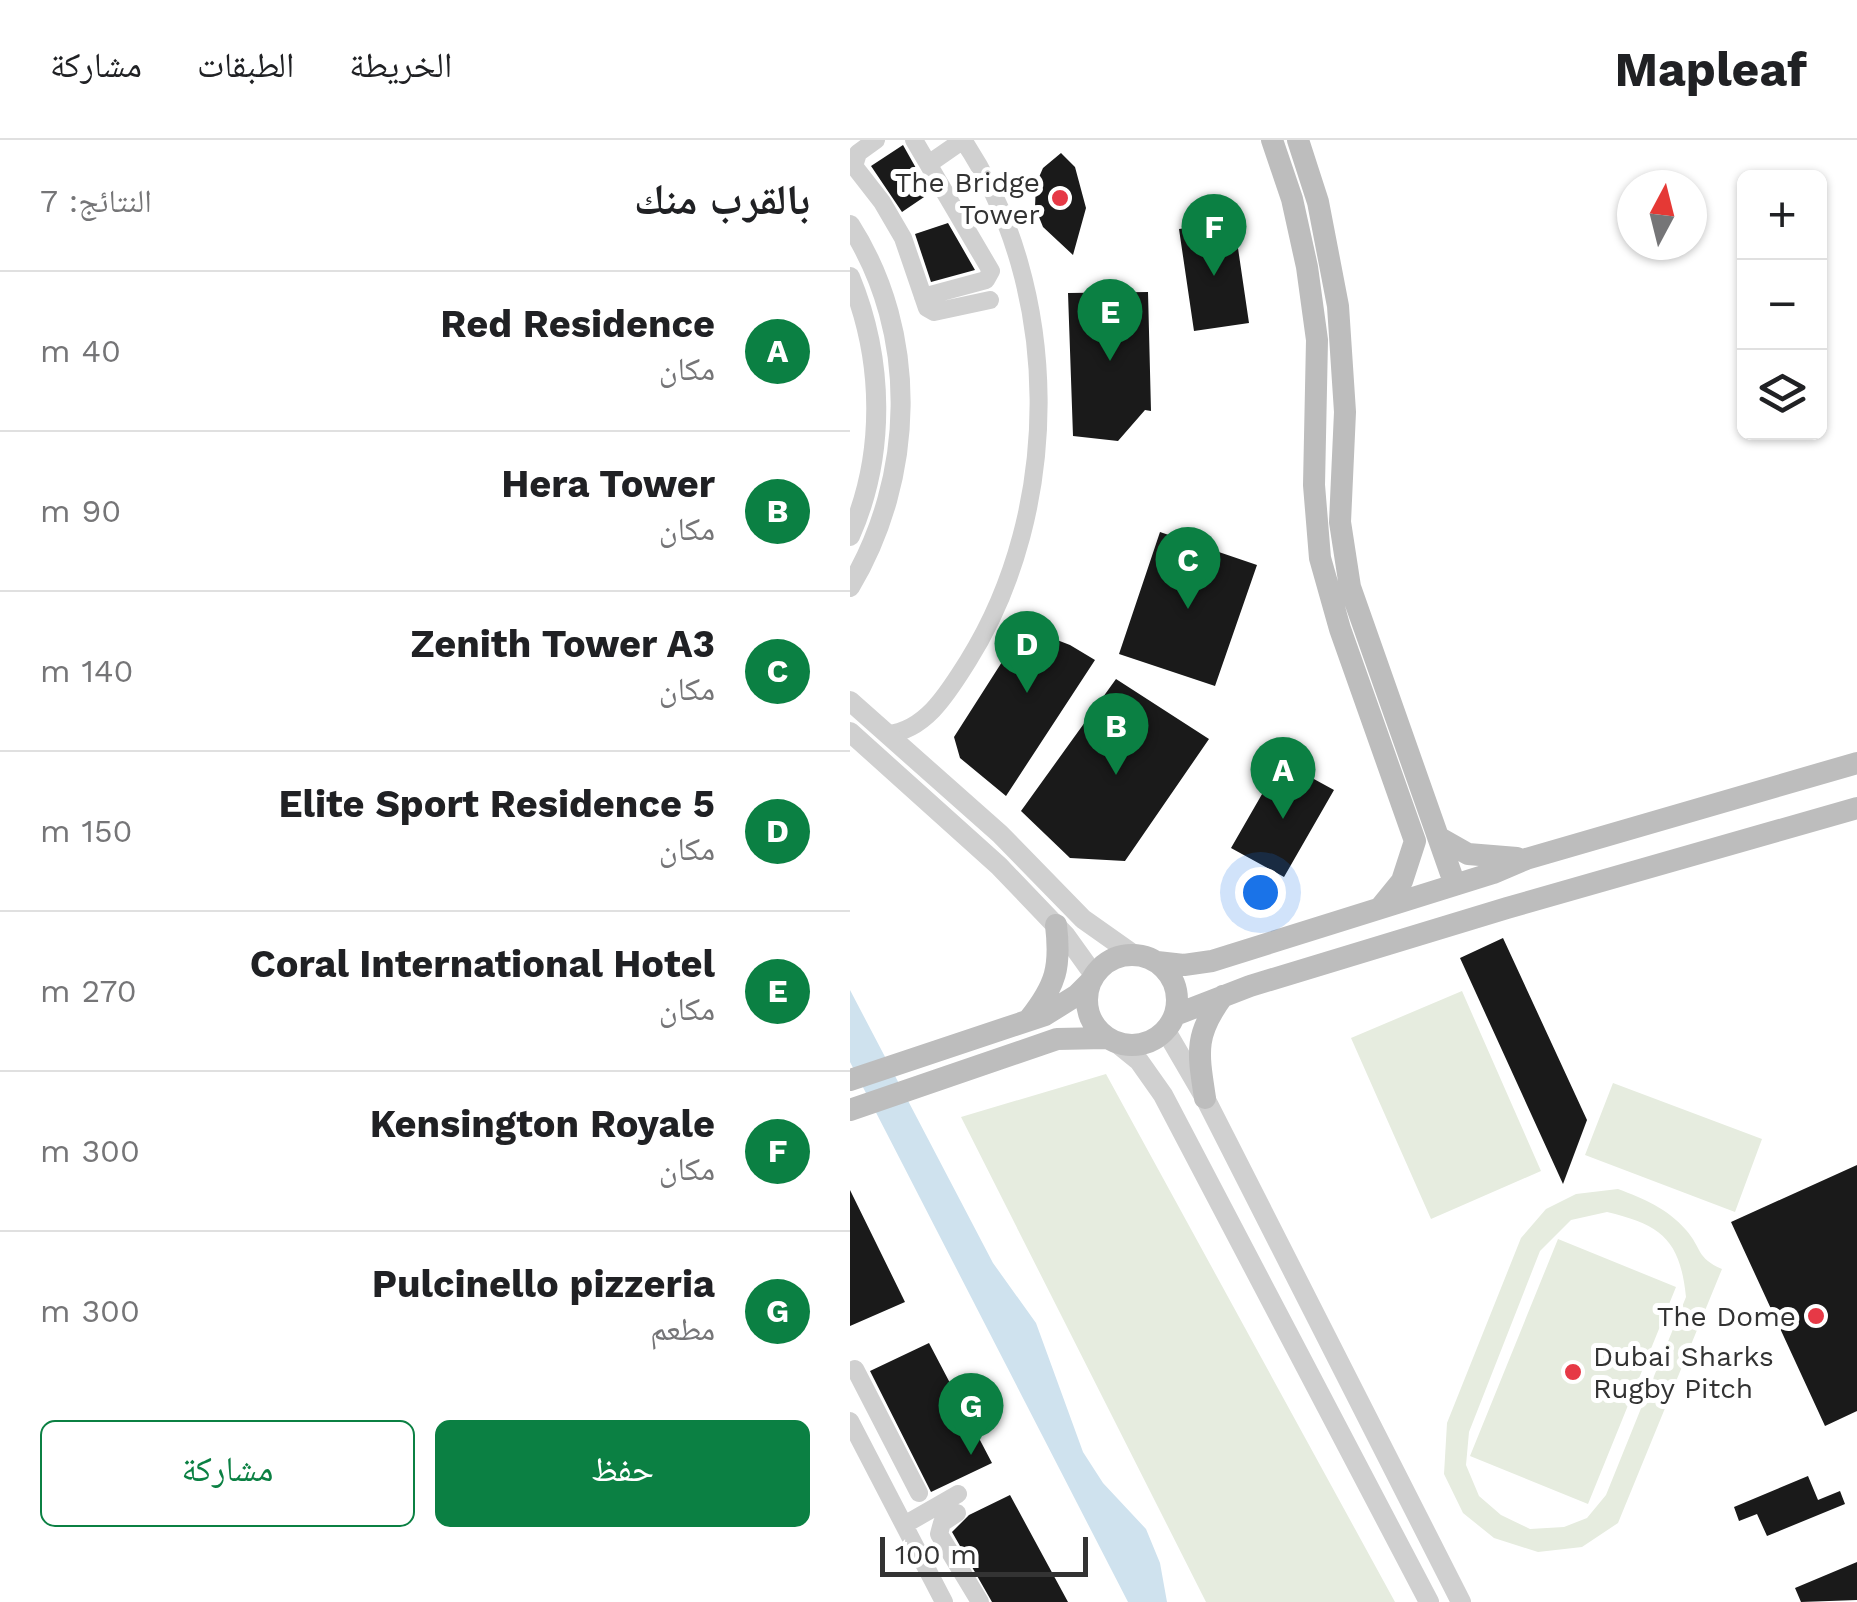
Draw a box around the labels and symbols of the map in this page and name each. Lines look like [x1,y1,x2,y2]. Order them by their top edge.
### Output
place label: The Bridge Tower [895,166,1040,231]
north arrow [1617,170,1707,260]
marker: The Bridge Tower [1049,187,1071,209]
pin: F [1182,194,1246,276]
pin: E [1078,278,1142,361]
pin: C [1156,526,1220,609]
pin: D [994,610,1060,693]
pin: B [1084,692,1148,775]
pin: A [1250,736,1316,819]
your location [1235,867,1286,918]
place label: The Dome [1657,1300,1796,1333]
marker: The Dome [1805,1305,1827,1327]
place label: Dubai Sharks Rugby Pitch [1593,1340,1774,1405]
marker: Dubai Sharks Rugby Pitch [1562,1361,1584,1383]
pin: G [938,1372,1004,1455]
scale bar [880,1532,1088,1576]

